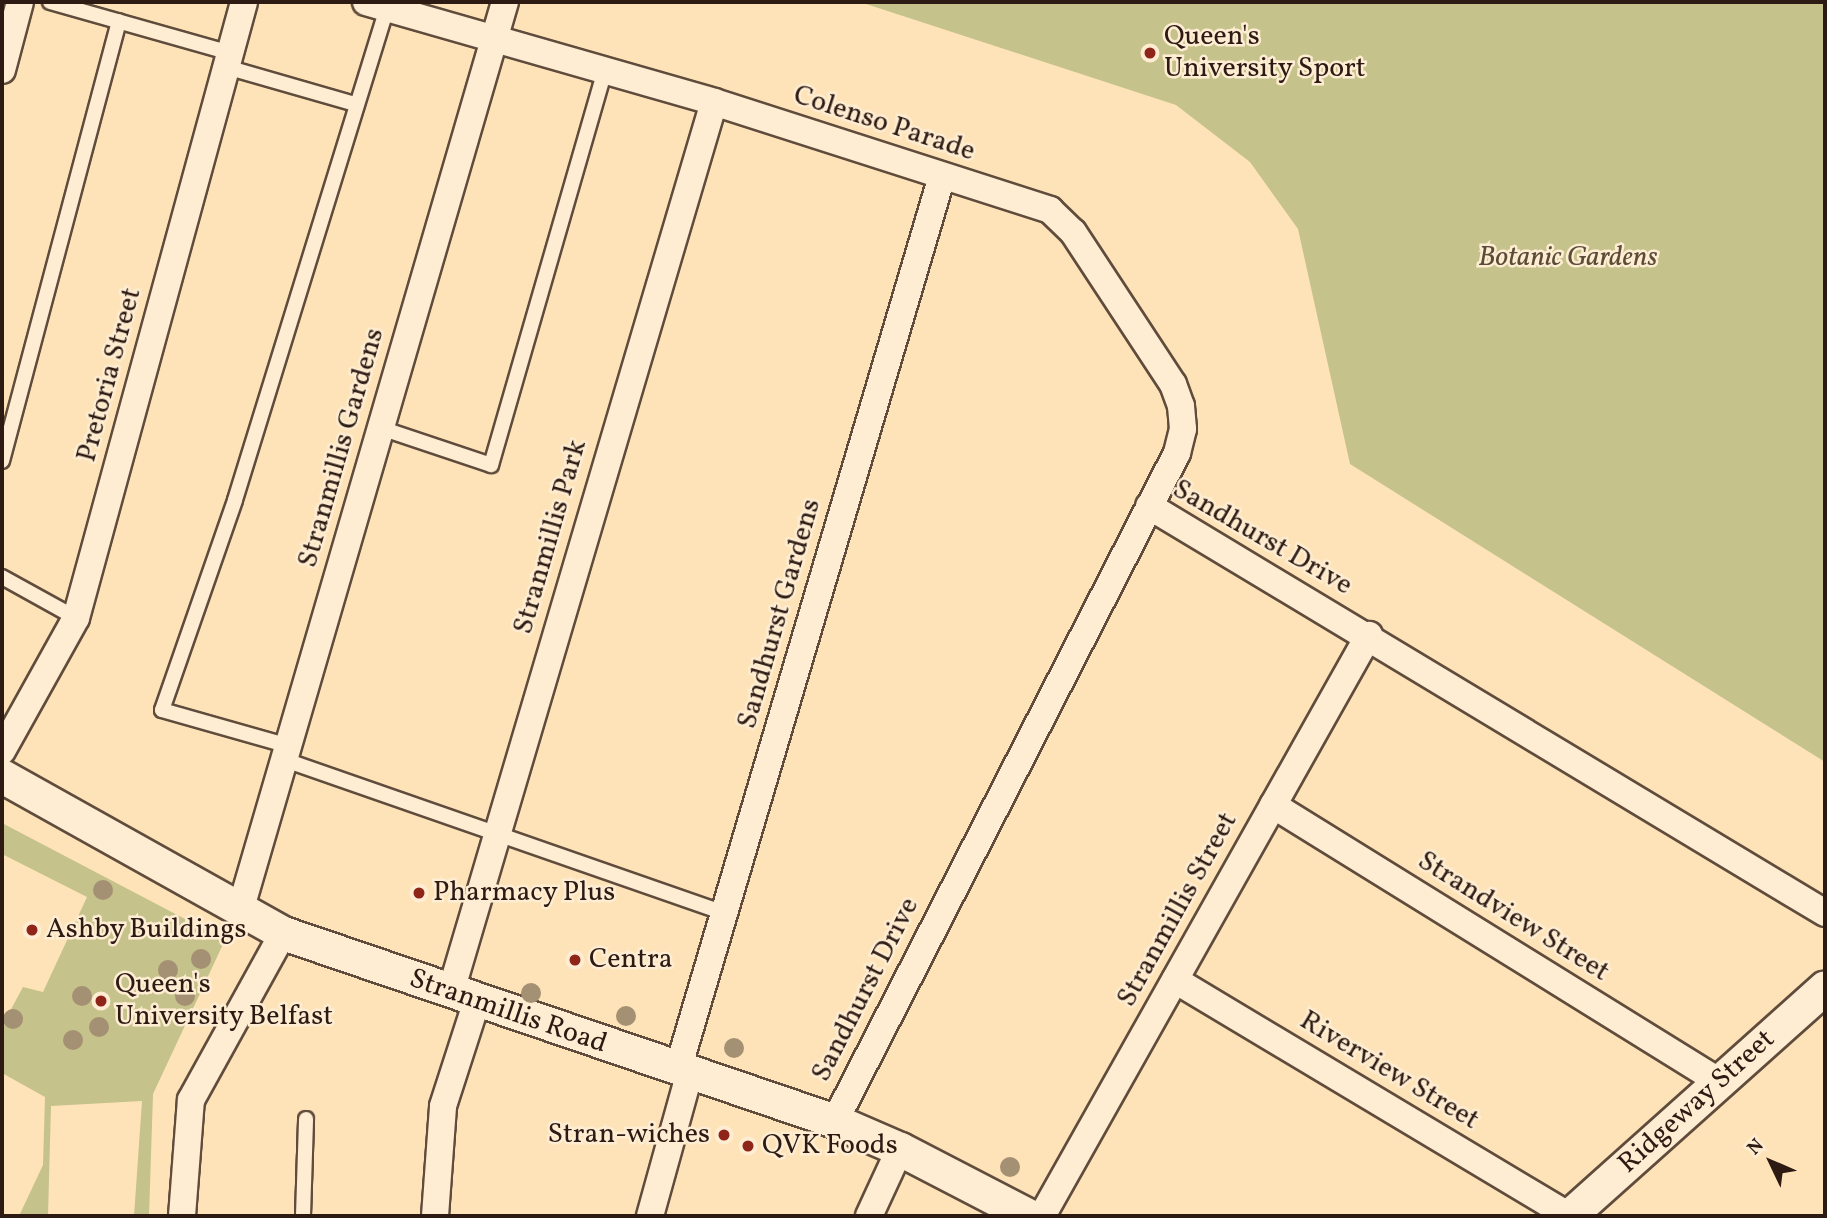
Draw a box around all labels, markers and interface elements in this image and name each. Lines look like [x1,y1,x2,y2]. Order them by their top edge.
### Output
place label: Queen's University Sport [1164,20,1366,86]
marker: Queen's University Sport [1142,45,1158,61]
street label: Colenso Parade [789,79,979,169]
park label: Botanic Gardens [1478,241,1658,275]
street label: Pretoria Street [71,284,149,466]
street label: Stranmillis Gardens [292,324,392,572]
street label: Stranmillis Park [507,436,595,638]
street label: Sandhurst Drive [1166,473,1358,603]
street label: Sandhurst Gardens [731,495,829,733]
street label: Stranmillis Street [1111,807,1245,1013]
street label: Strandview Street [1411,844,1615,990]
place label: Pharmacy Plus [433,876,616,910]
marker: Pharmacy Plus [411,885,427,901]
street label: Sandhurst Drive [805,892,927,1088]
place label: Ashby Buildings [46,913,247,947]
marker: Ashby Buildings [24,922,40,938]
place label: Centra [589,943,673,977]
marker: Centra [567,952,583,968]
street label: Stranmillis Road [405,962,611,1062]
place label: Queen's University Belfast [115,968,334,1034]
marker: Queen's University Belfast [93,993,109,1009]
street label: Riverview Street [1293,1004,1485,1138]
street label: Ridgeway Street [1612,1023,1782,1181]
place label: Stran-wiches [548,1118,710,1152]
marker: Stran-wiches [716,1127,732,1143]
north arrow [1736,1127,1806,1197]
place label: QVK Foods [762,1129,898,1163]
text: N [1742,1133,1770,1161]
marker: QVK Foods [740,1138,756,1154]

